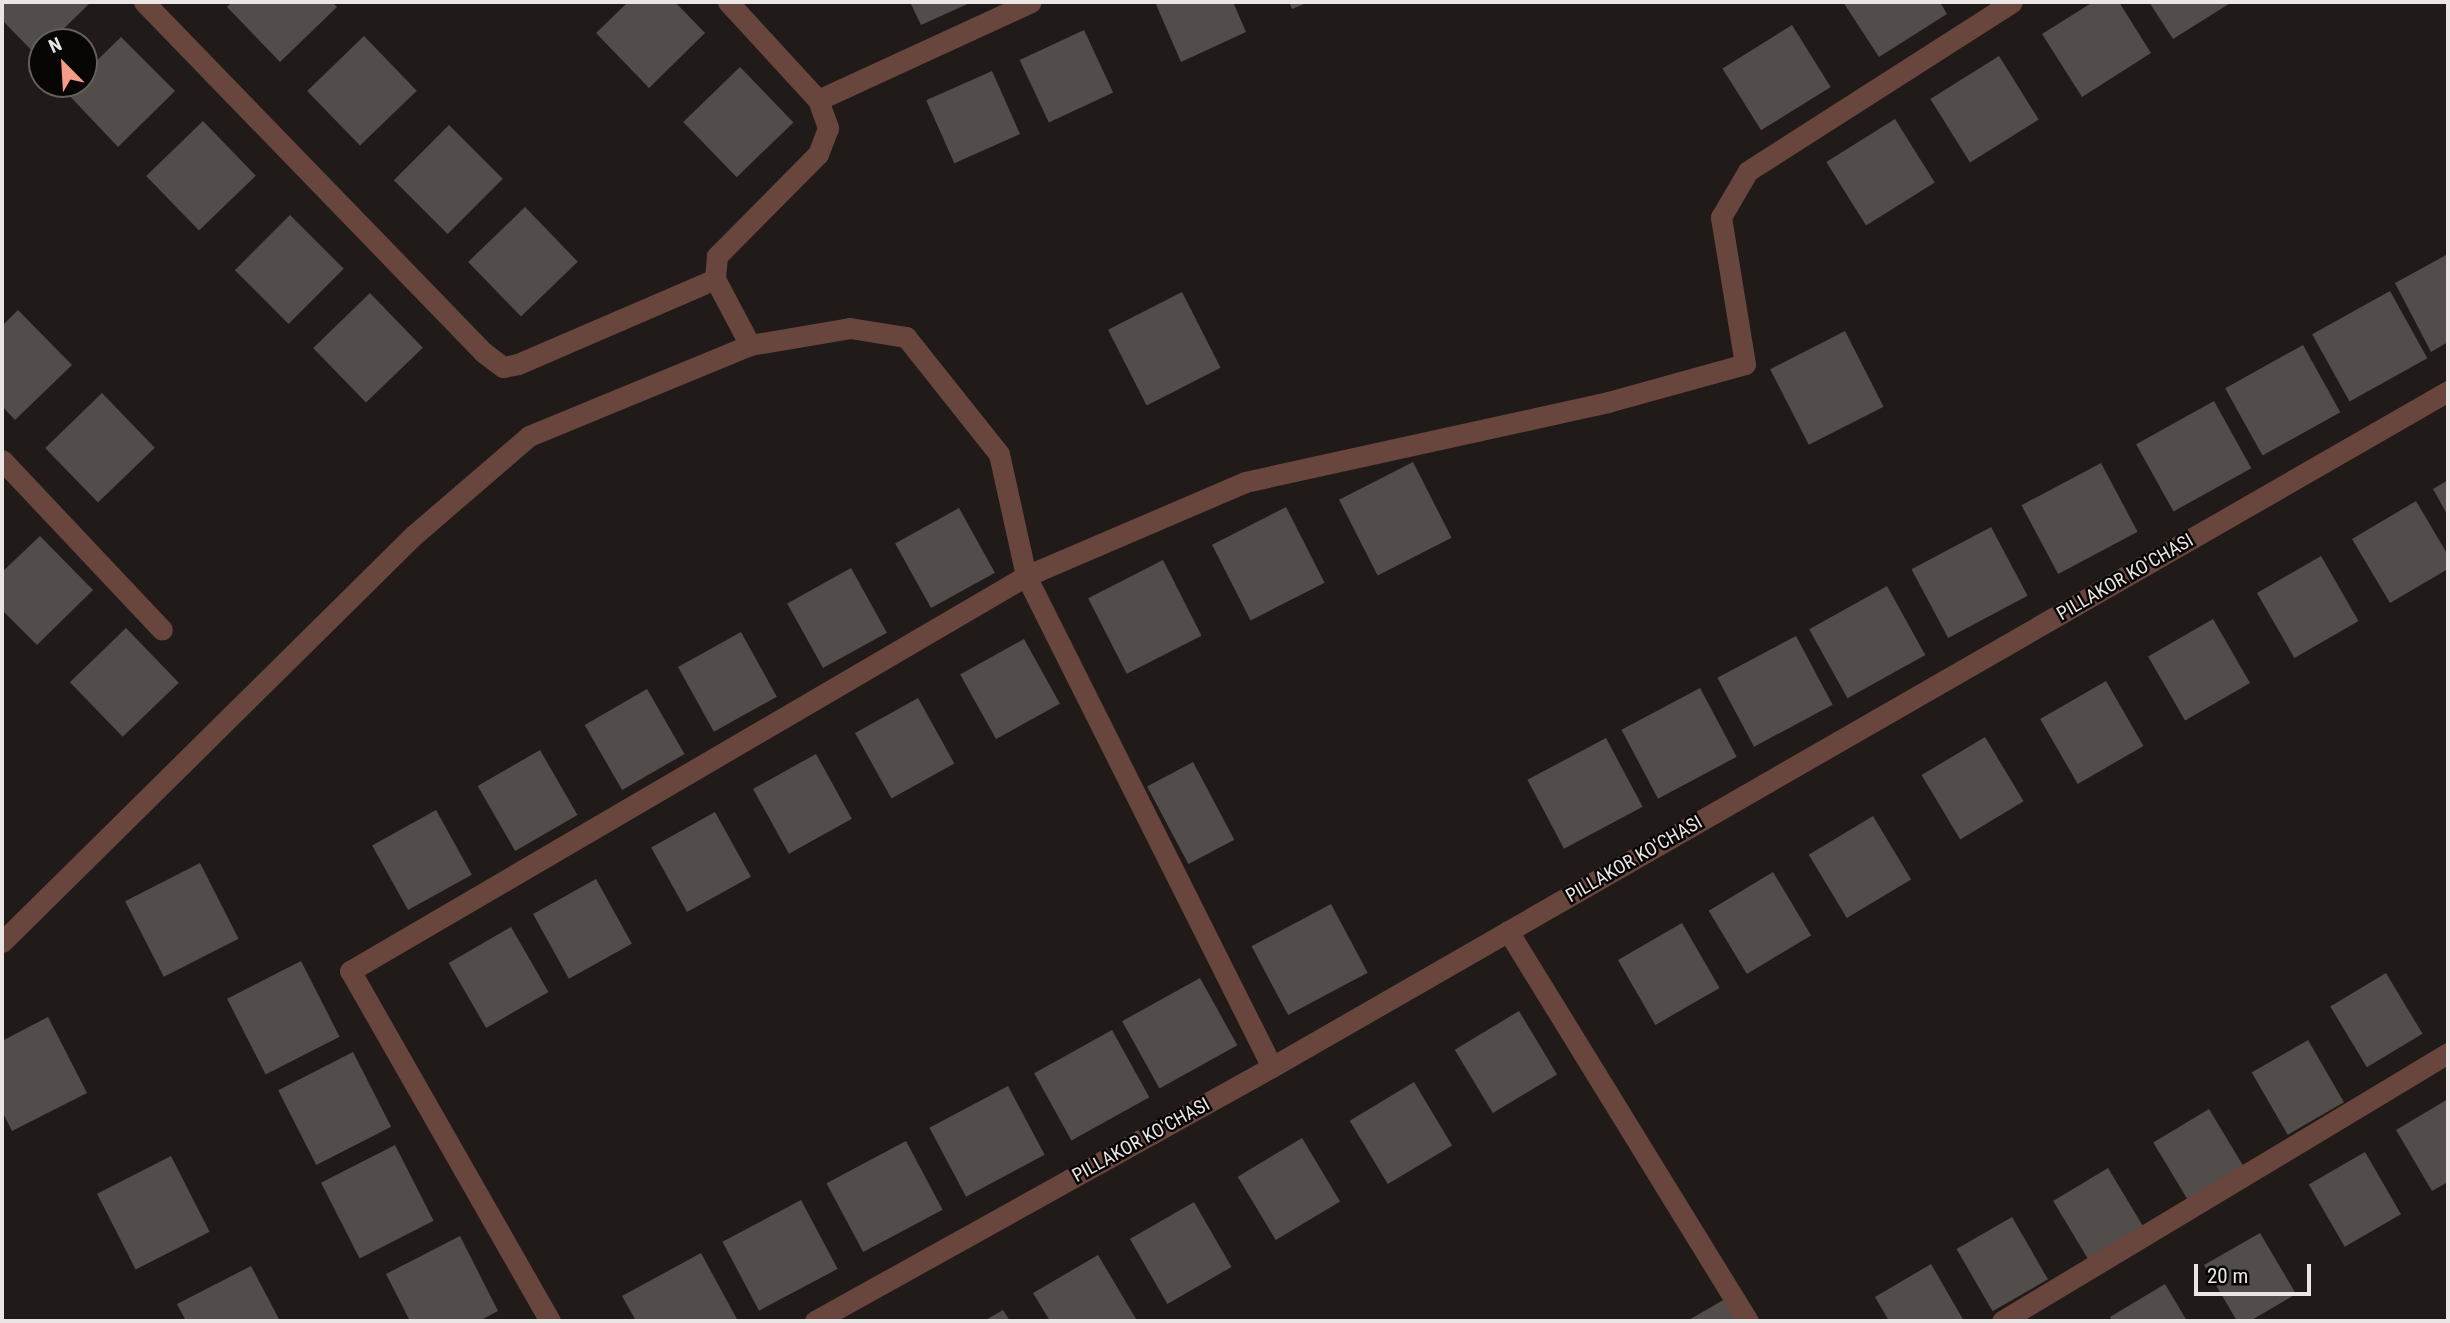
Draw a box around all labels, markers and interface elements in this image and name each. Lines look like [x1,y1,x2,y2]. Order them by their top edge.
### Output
north arrow [28,28,98,98]
text: N [45,32,65,58]
street label: PILLAKOR KO'CHASI [2053,529,2197,625]
street label: PILLAKOR KO'CHASI [1562,811,1706,907]
street label: PILLAKOR KO'CHASI [1068,1093,1214,1187]
scale bar [2198,1250,2315,1294]
text: 20 m [2207,1264,2248,1288]

